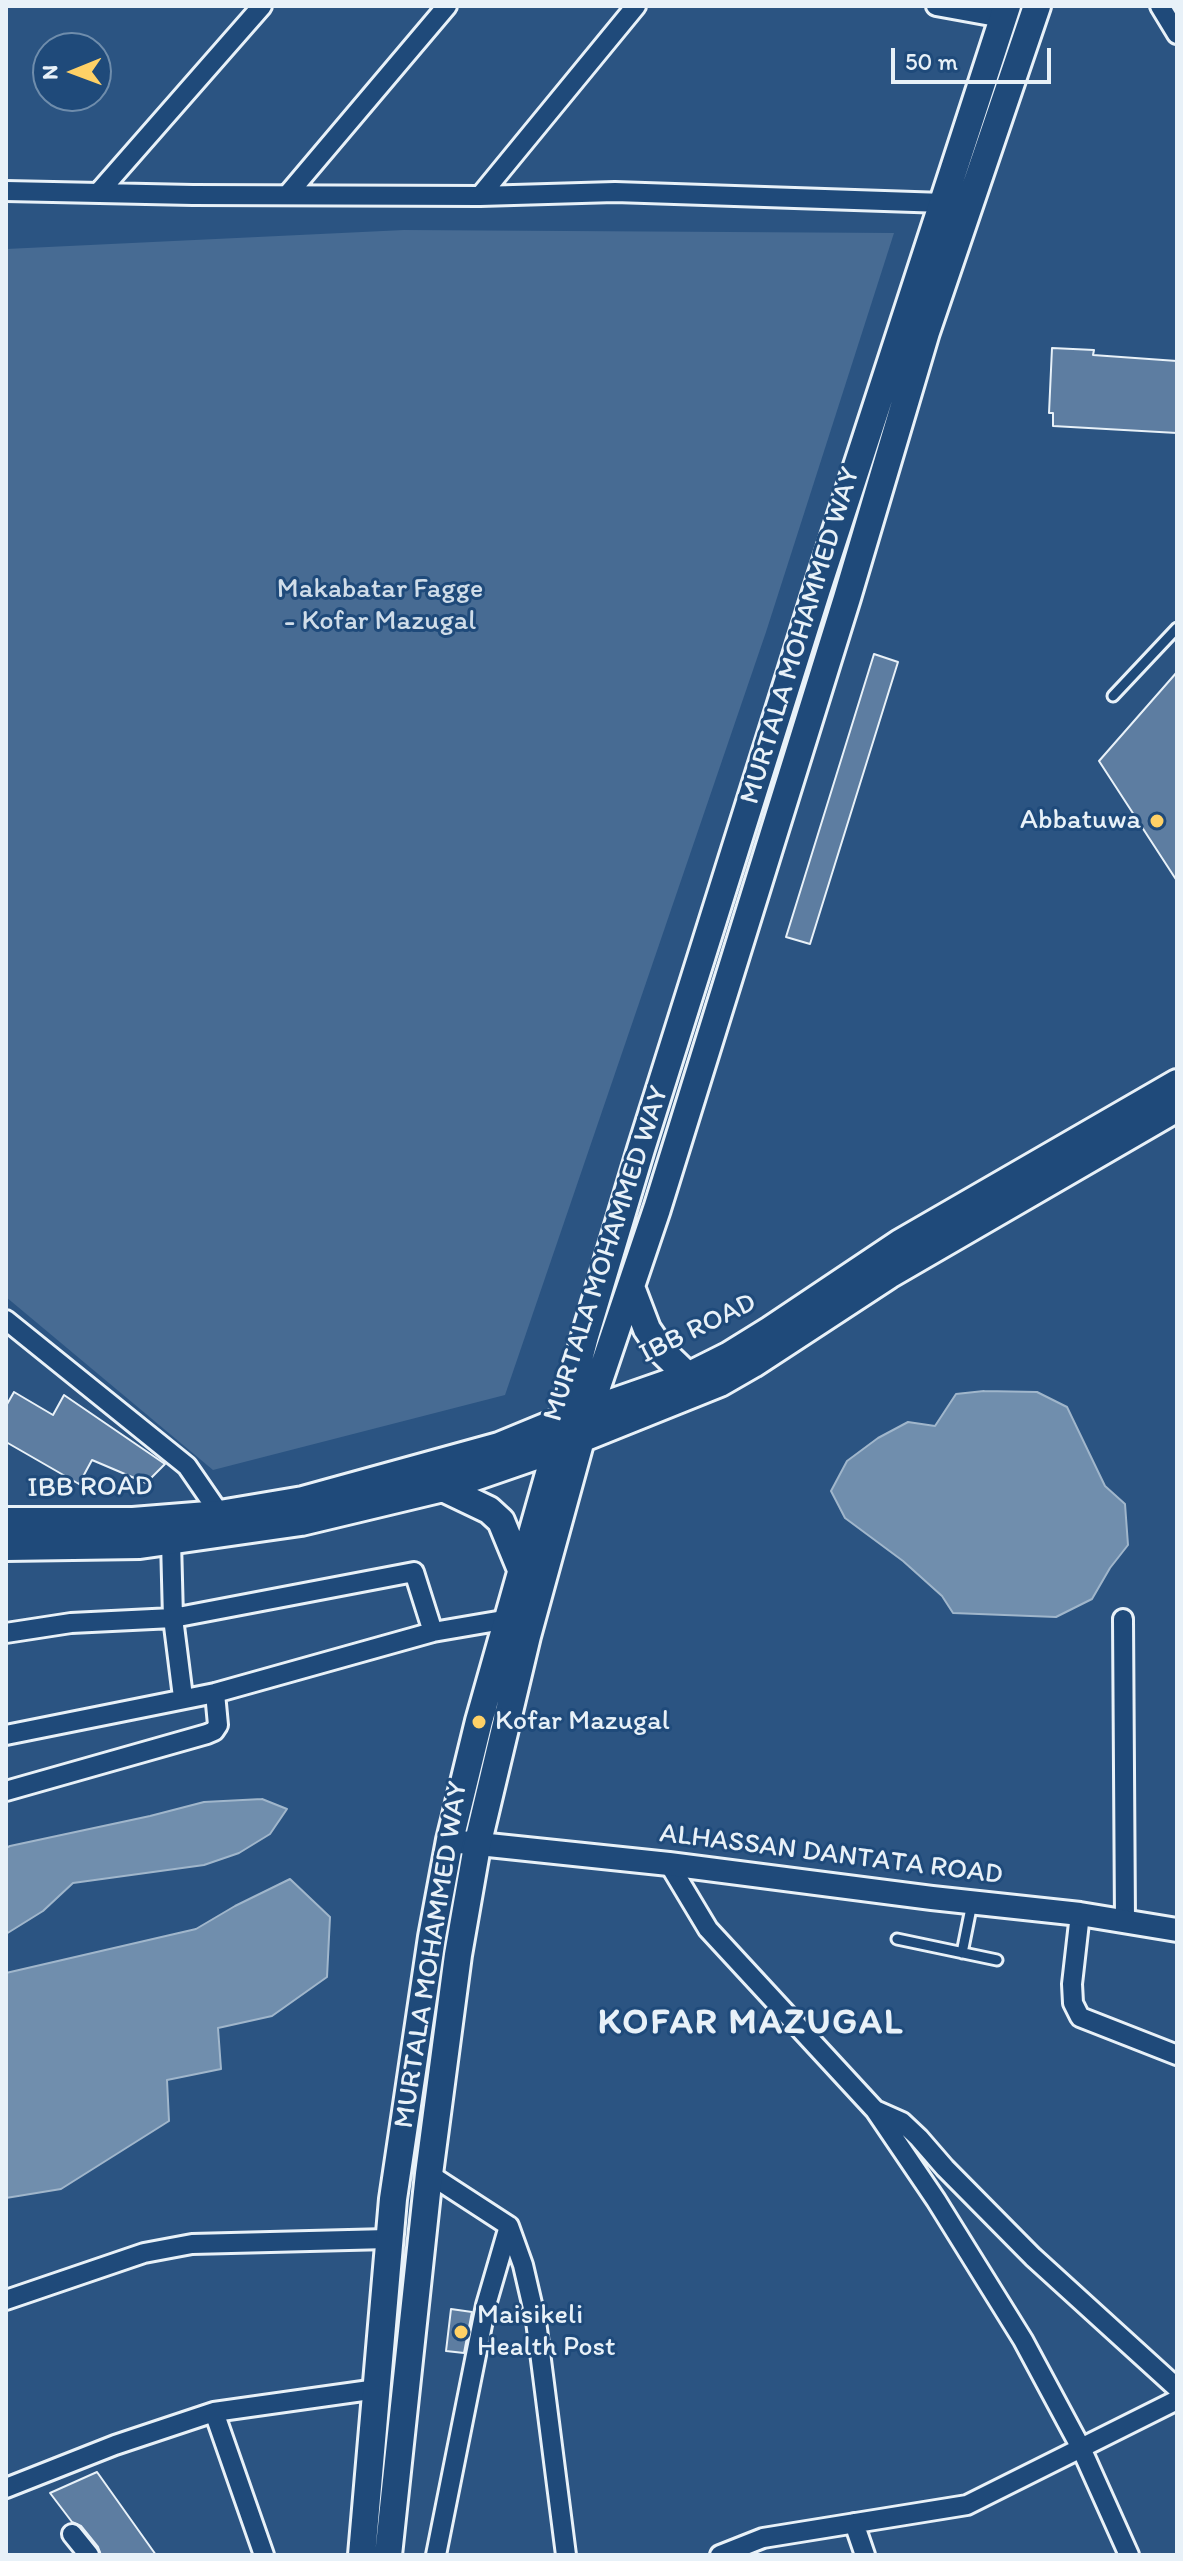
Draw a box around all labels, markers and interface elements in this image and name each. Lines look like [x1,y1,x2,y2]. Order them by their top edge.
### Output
north arrow [32,32,112,112]
scale bar [895,32,1055,82]
text: 50 m [905,47,958,76]
text: N [36,65,63,80]
street label: MURTALA MOHAMMED WAY [734,464,868,808]
park label: Makabatar Fagge - Kofar Mazugal [277,573,483,639]
place label: Abbatuwa [1020,804,1141,838]
marker: Abbatuwa [1148,812,1166,830]
street label: MURTALA MOHAMMED WAY [537,1082,677,1426]
street label: IBB ROAD [634,1286,762,1372]
street label: IBB ROAD [27,1470,153,1506]
place label: Kofar Mazugal [495,1705,670,1739]
marker: Kofar Mazugal [470,1713,488,1731]
street label: MURTALA MOHAMMED WAY [388,1779,476,2131]
street label: ALHASSAN DANTATA ROAD [658,1817,1004,1893]
district label: KOFAR MAZUGAL [597,2002,905,2046]
place label: Maisikeli Health Post [477,2299,616,2365]
marker: Maisikeli Health Post [452,2323,470,2341]

